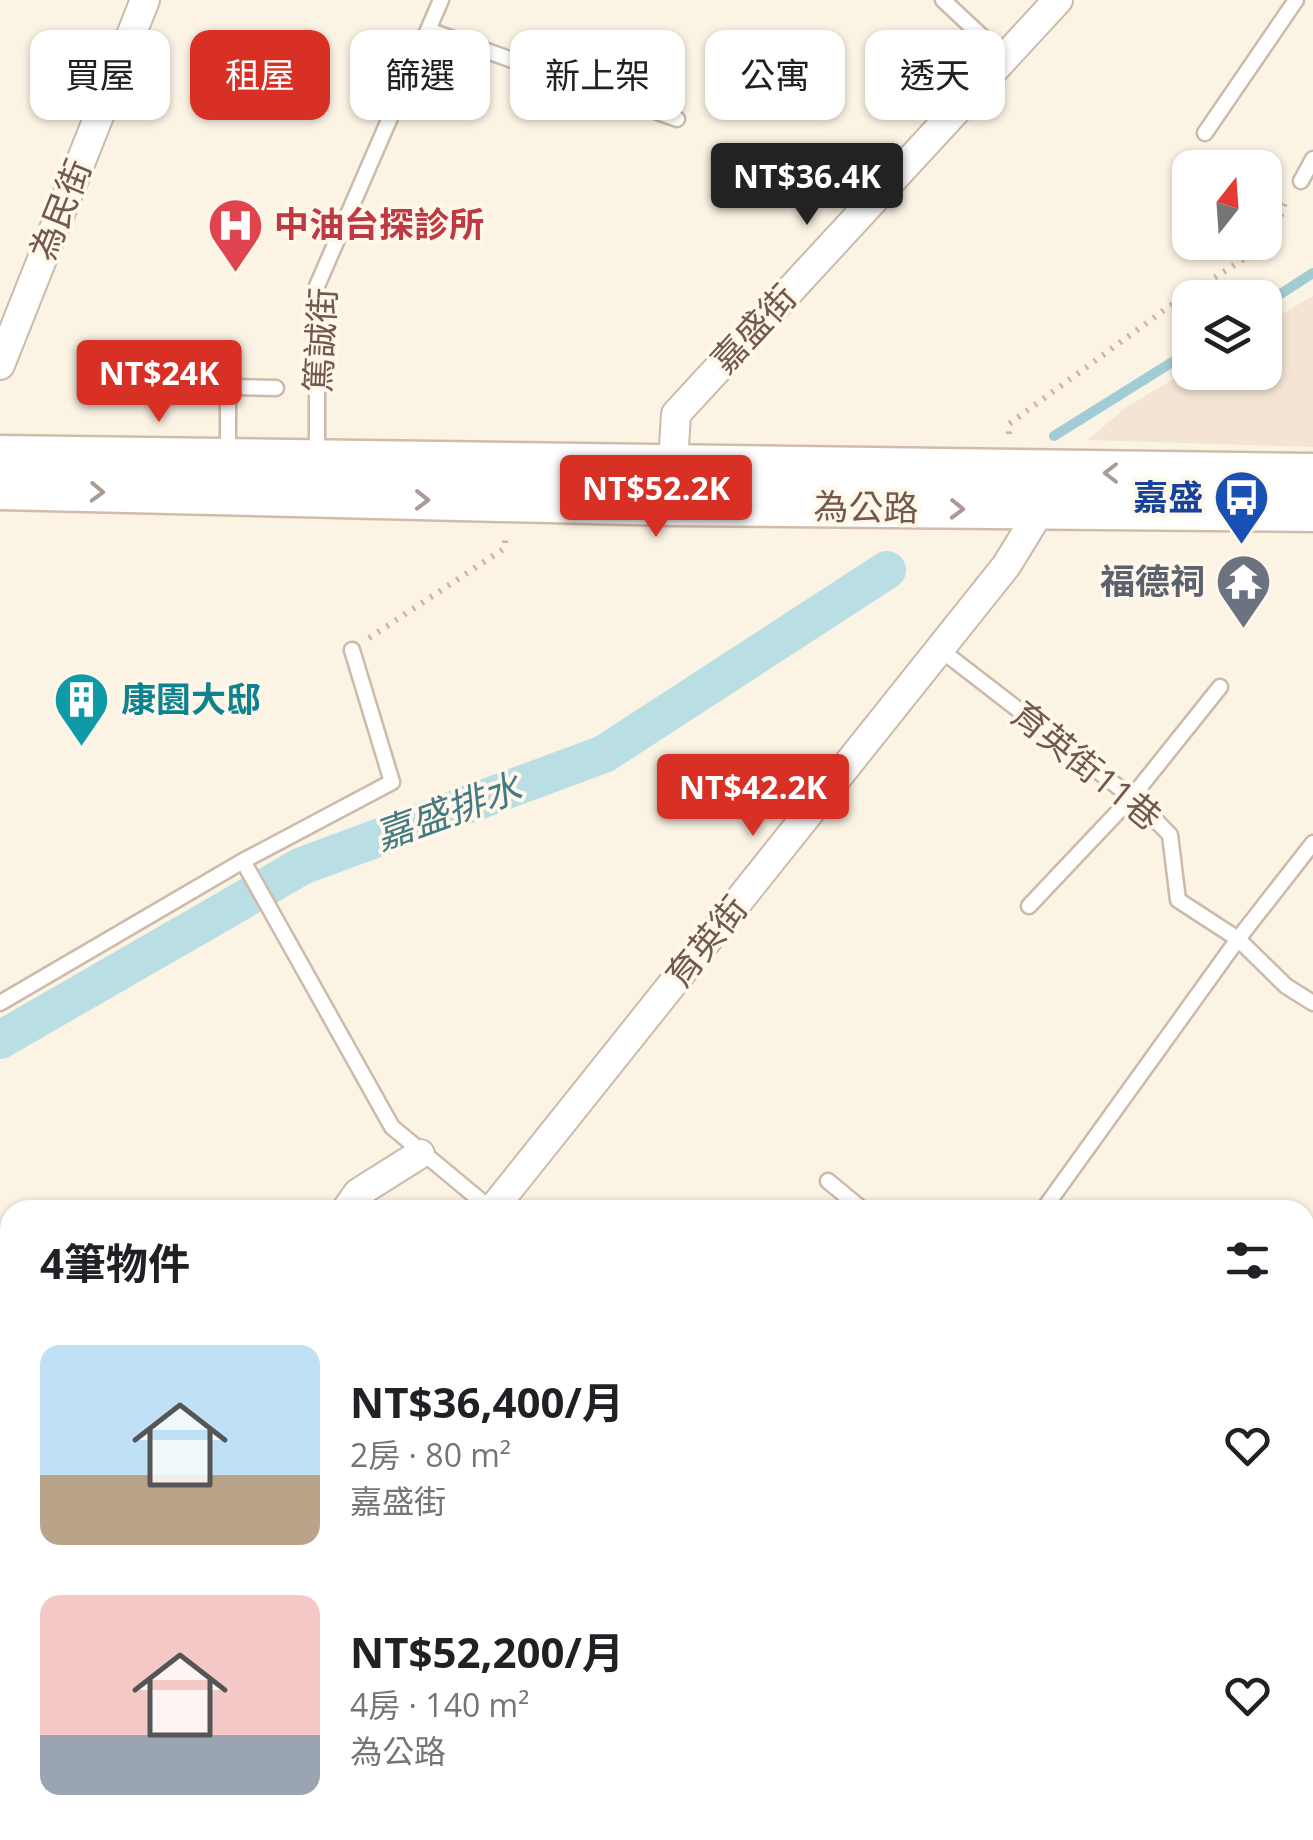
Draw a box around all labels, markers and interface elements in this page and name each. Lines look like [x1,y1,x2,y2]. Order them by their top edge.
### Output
chip: 買屋 [30,30,170,120]
chip: 租屋 [190,30,330,120]
chip: 篩選 [350,30,490,120]
chip: 新上架 [510,30,685,120]
chip: 公寓 [705,30,845,120]
chip: 透天 [865,30,1005,120]
pin: NT$36.4K [704,143,910,228]
north arrow [1172,150,1282,260]
map controls [1172,150,1282,390]
street label: 為民街 [18,152,101,267]
text: NT$36.4K [733,154,881,197]
hospital icon: 中油台探診所 [205,195,265,274]
place label: 中油台探診所 [274,200,484,247]
street label: 嘉盛街 [700,274,806,382]
button: layers [1172,280,1282,390]
street label: 篤誠街 [293,286,346,394]
pin: NT$24K [78,340,240,425]
text: NT$24K [99,351,219,394]
pin: NT$52.2K [553,455,759,540]
one-way arrow [1102,462,1118,484]
text: NT$52.2K [582,466,730,509]
bus stop icon: 嘉盛 [1212,468,1272,547]
place label: 嘉盛 [1133,473,1203,520]
one-way arrow [90,482,106,503]
street label: 為公路 [813,482,919,531]
one-way arrow [416,489,431,511]
one-way arrow [950,499,966,520]
temple icon: 福德祠 [1214,552,1274,631]
place label: 福德祠 [1100,557,1205,604]
building icon: 康園大邸 [52,670,112,749]
place label: 康園大邸 [121,675,261,722]
street label: 育英街11巷 [1002,690,1172,840]
pin: NT$42.2K [650,754,856,839]
water label: 嘉盛排水 [367,759,529,861]
text: NT$42.2K [679,765,827,808]
street label: 育英街 [655,885,757,997]
icon: filters [1220,1233,1275,1288]
text: 4筆物件 [40,1234,190,1291]
text: NT$36,400/月 [350,1373,624,1430]
icon: home [120,1385,240,1505]
icon: heart [1220,1418,1275,1473]
text: 2房 · 80 m² [350,1433,511,1476]
text: 嘉盛街 [350,1479,446,1522]
text: NT$52,200/月 [350,1623,624,1680]
icon: home [120,1635,240,1755]
icon: heart [1220,1668,1275,1723]
text: 4房 · 140 m² [350,1683,529,1726]
text: 為公路 [350,1729,446,1772]

